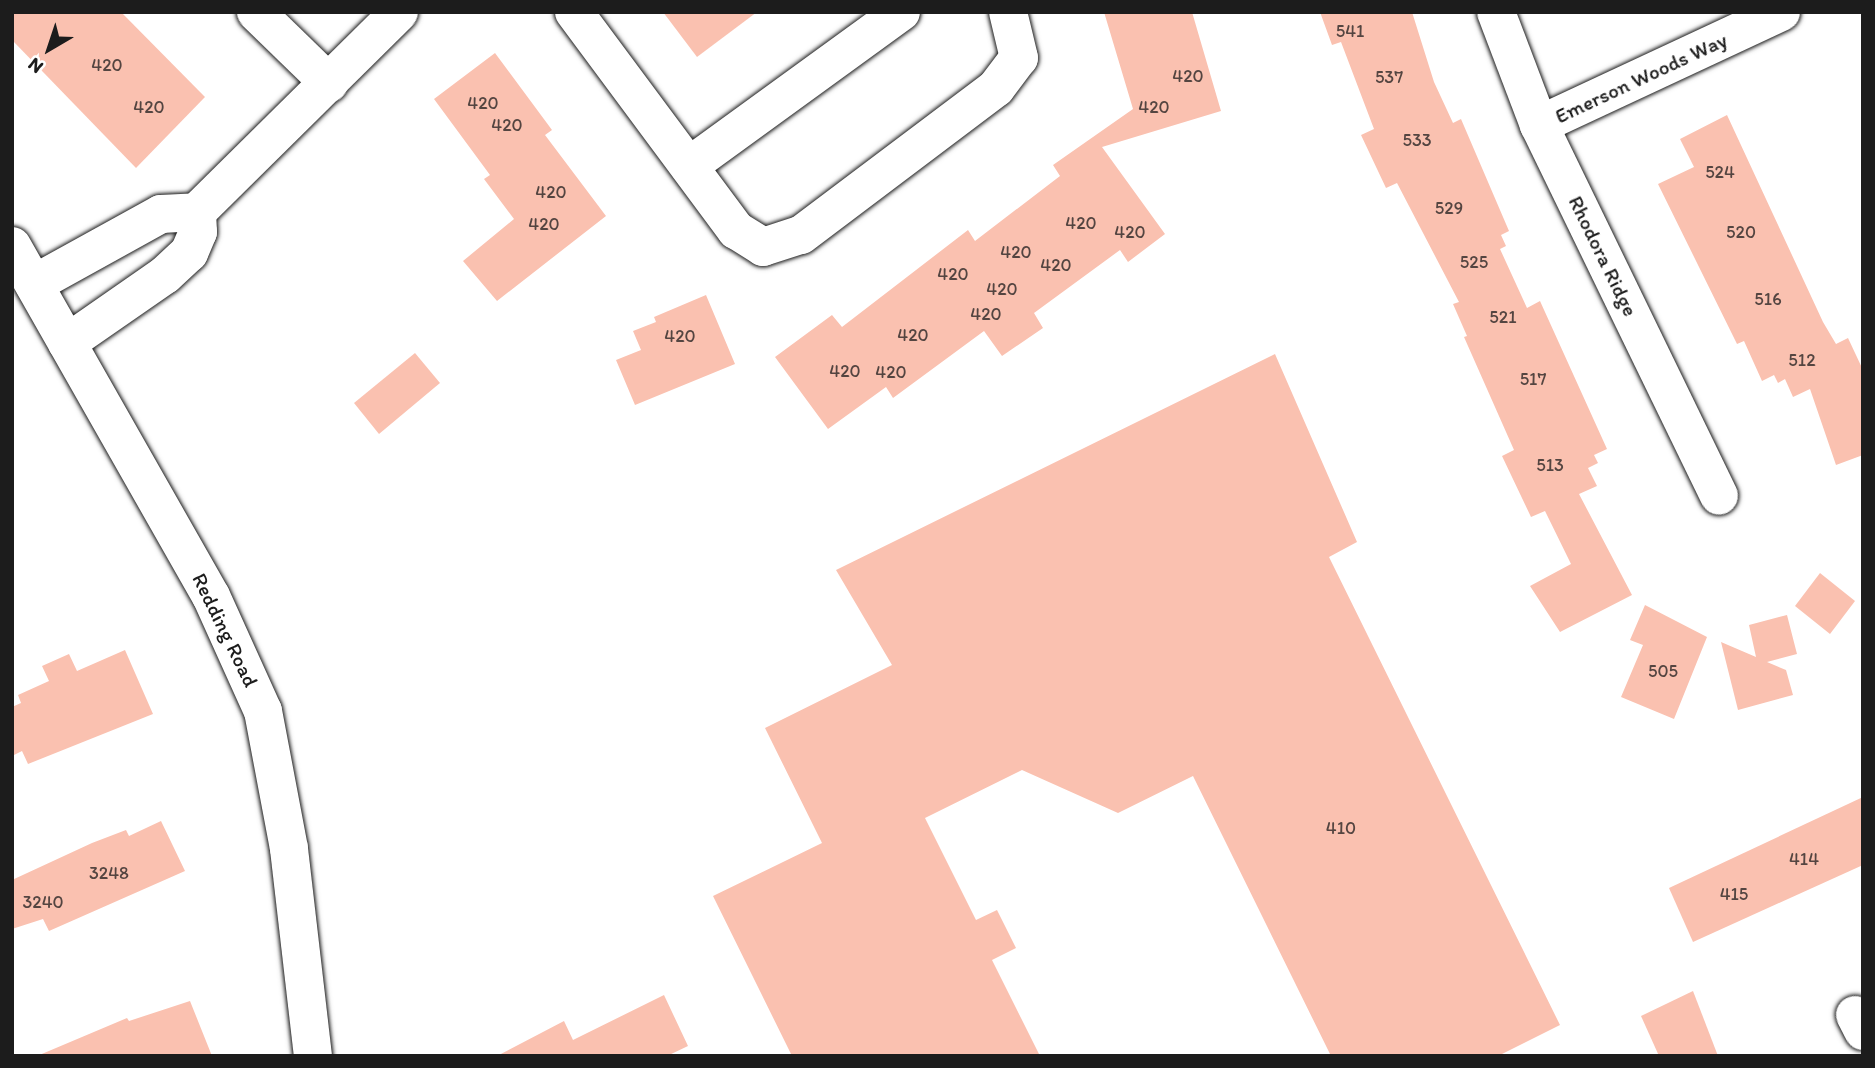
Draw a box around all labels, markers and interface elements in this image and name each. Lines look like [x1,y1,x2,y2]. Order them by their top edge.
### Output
north arrow [14,14,84,84]
house number: 541 [1336,20,1364,42]
street label: Emerson Woods Way [1551,27,1731,129]
text: N [23,53,48,79]
house number: 420 [91,54,123,76]
house number: 420 [1172,65,1204,87]
house number: 537 [1375,66,1403,88]
house number: 420 [467,92,499,114]
house number: 420 [133,96,165,118]
house number: 420 [1138,96,1170,118]
house number: 420 [491,114,523,136]
house number: 533 [1402,129,1432,151]
house number: 524 [1705,161,1735,183]
house number: 420 [535,181,567,203]
street label: Rhodora Ridge [1563,192,1643,320]
house number: 529 [1435,197,1463,219]
house number: 420 [1065,212,1097,234]
house number: 420 [528,213,560,235]
house number: 420 [1114,221,1146,243]
house number: 520 [1726,221,1756,243]
house number: 420 [1000,241,1032,263]
house number: 525 [1460,251,1488,273]
house number: 420 [1040,254,1072,276]
house number: 420 [937,263,969,285]
house number: 420 [986,278,1018,300]
house number: 516 [1754,288,1782,310]
house number: 420 [970,303,1002,325]
house number: 521 [1489,306,1517,328]
house number: 420 [897,324,929,346]
house number: 420 [664,325,696,347]
house number: 512 [1788,349,1816,371]
house number: 420 [829,360,861,382]
house number: 420 [875,361,907,383]
house number: 517 [1520,368,1546,390]
house number: 513 [1536,454,1564,476]
street label: Redding Road [187,569,263,691]
house number: 505 [1648,660,1678,682]
house number: 410 [1326,817,1356,839]
house number: 414 [1789,848,1819,870]
house number: 3248 [89,862,129,884]
house number: 415 [1720,883,1748,905]
house number: 3240 [22,891,64,913]

